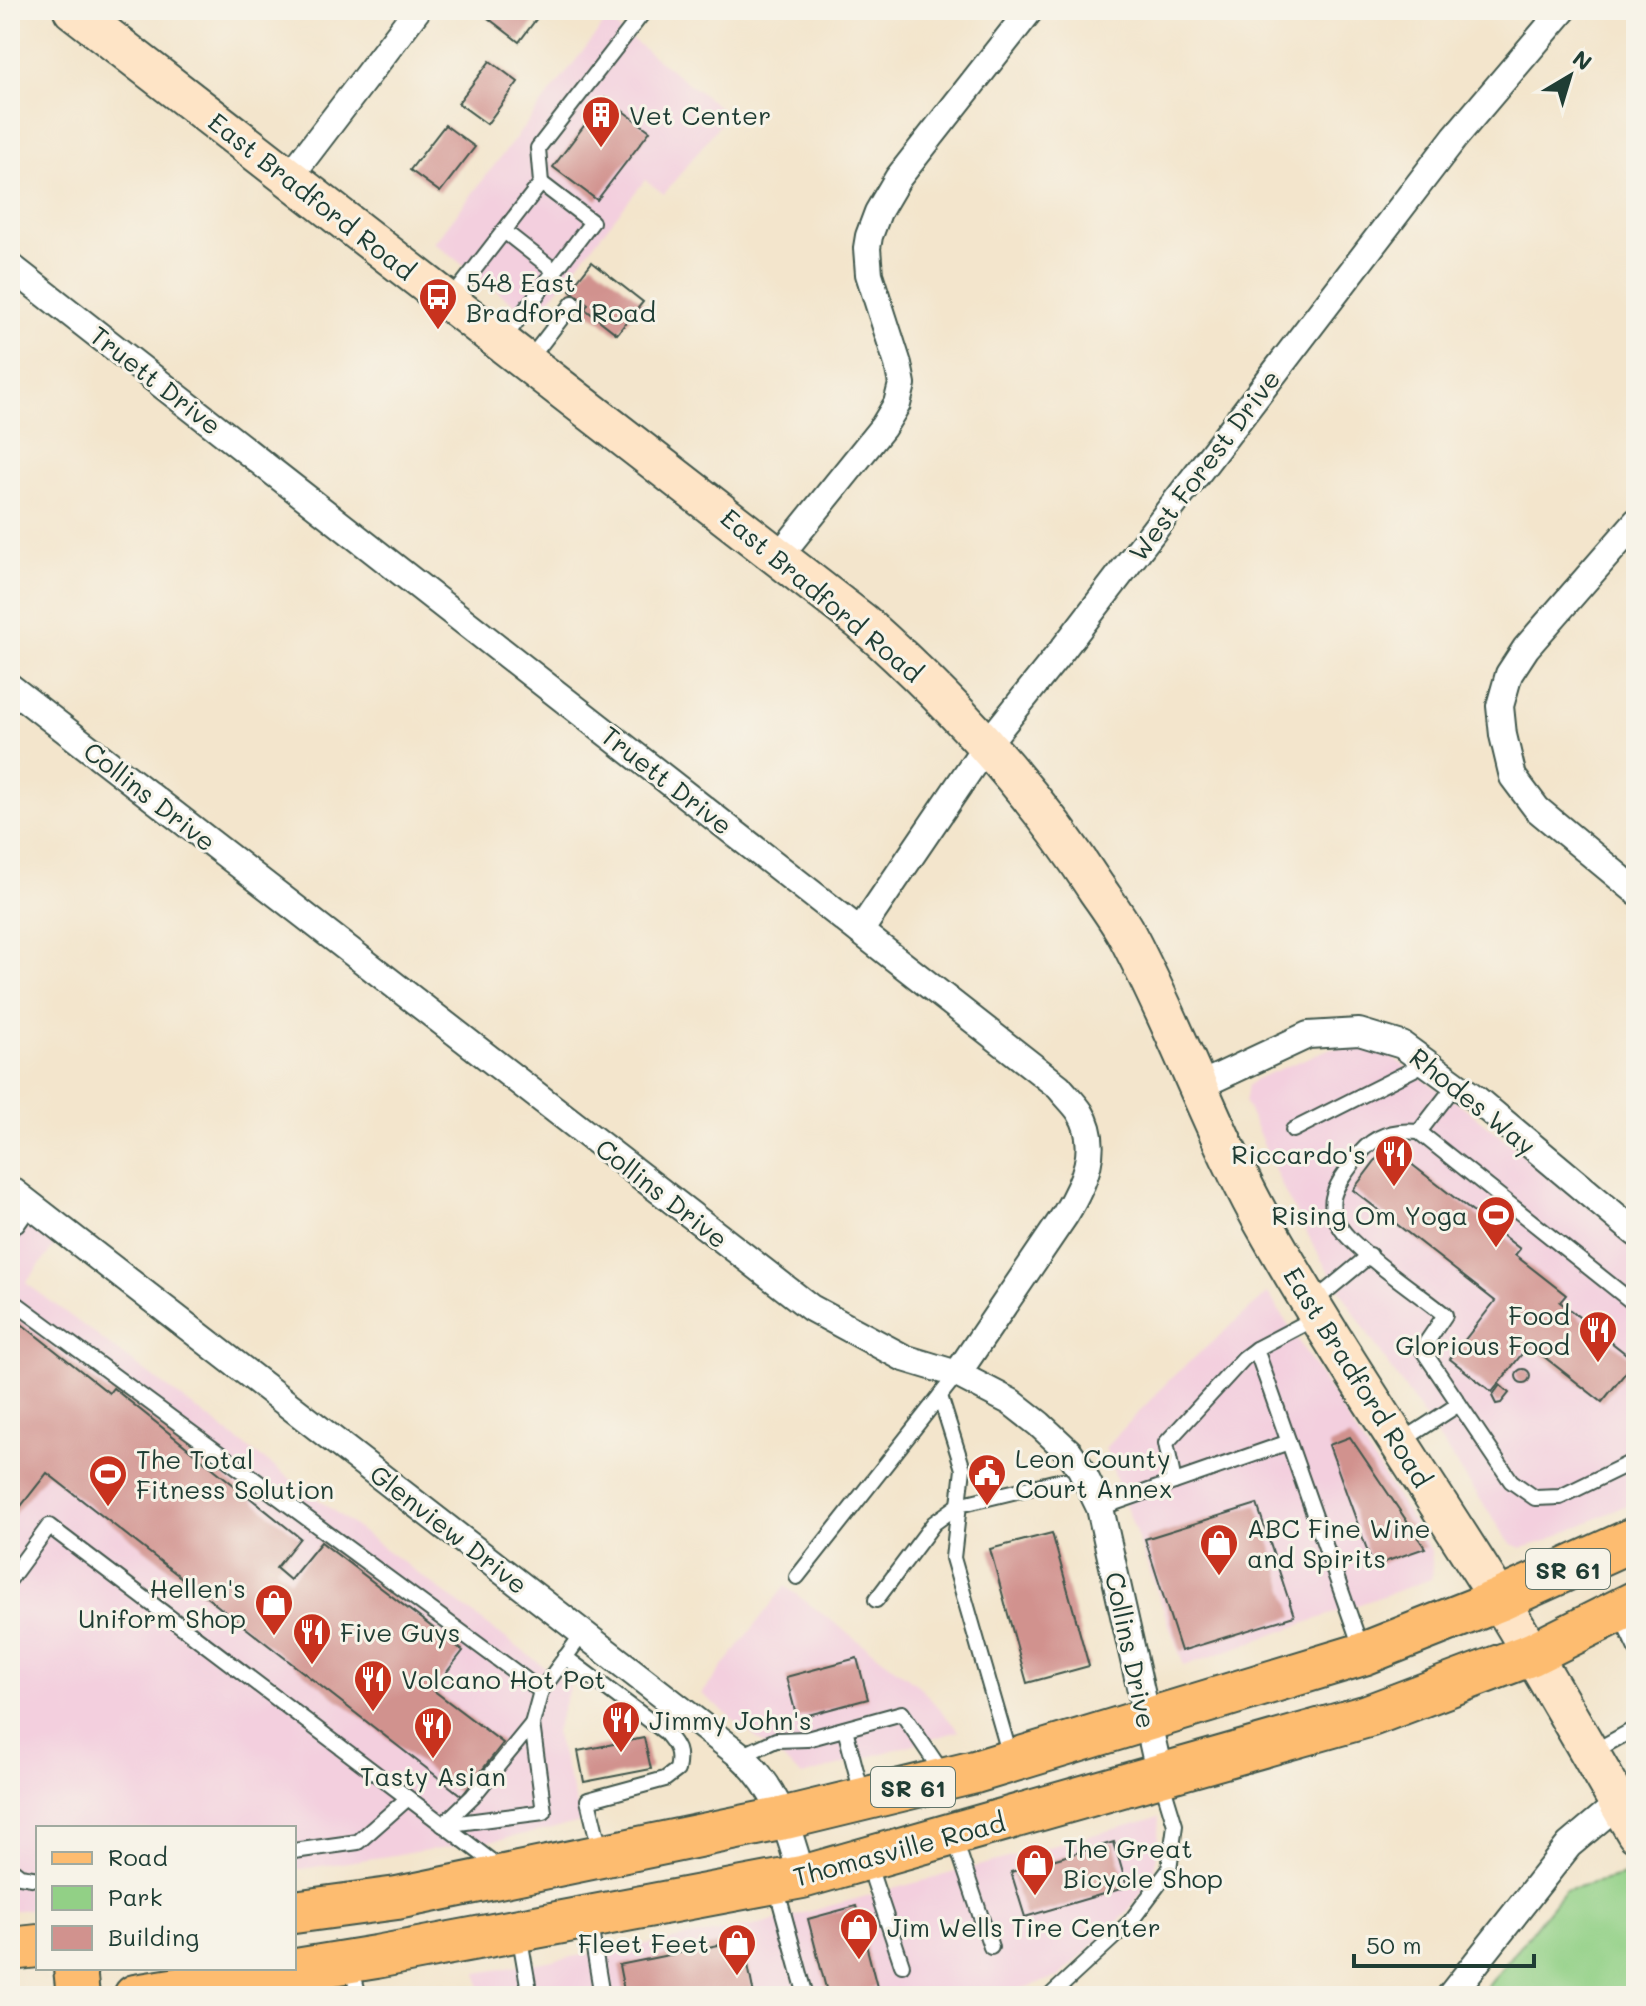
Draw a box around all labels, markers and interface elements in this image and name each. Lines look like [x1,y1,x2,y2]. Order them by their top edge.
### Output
north arrow [1530,36,1610,116]
text: N [1567,43,1598,76]
building icon: Vet Center [580,94,622,149]
place label: Vet Center [629,98,771,132]
street label: East Bradford Road [202,105,422,287]
place label: 548 East Bradford Road [466,265,656,329]
bus stop icon: 548 East Bradford Road [417,276,459,331]
street label: Truett Drive [83,318,229,442]
street label: West Forest Drive [1121,362,1287,568]
street label: East Bradford Road [714,500,930,690]
street label: Truett Drive [594,718,740,842]
street label: Collins Drive [77,734,223,858]
street label: Rhodes Way [1403,1040,1543,1162]
street label: Collins Drive [589,1131,735,1255]
restaurant icon: Riccardo's [1373,1133,1415,1188]
place label: Riccardo's [1231,1137,1366,1171]
sports icon: Rising Om Yoga [1475,1194,1517,1249]
place label: Rising Om Yoga [1272,1198,1468,1232]
street label: East Bradford Road [1276,1260,1440,1494]
place label: Food Glorious Food [1395,1298,1570,1362]
restaurant icon: Food Glorious Food [1577,1309,1619,1364]
place label: Leon County Court Annex [1015,1441,1172,1505]
place label: The Total Fitness Solution [136,1442,334,1506]
public building icon: Leon County Court Annex [966,1452,1008,1507]
sports icon: The Total Fitness Solution [87,1453,129,1508]
street label: Glenview Drive [363,1457,535,1601]
place label: ABC Fine Wine and Spirits [1247,1511,1431,1575]
shop icon: ABC Fine Wine and Spirits [1198,1522,1240,1577]
road number: SR 61 [1526,1549,1610,1589]
street label: Collins Drive [1098,1569,1164,1731]
place label: Hellen's Uniform Shop [78,1571,246,1635]
shop icon: Hellen's Uniform Shop [253,1582,295,1637]
restaurant icon: Five Guys [291,1611,333,1666]
place label: Five Guys [340,1615,460,1649]
restaurant icon: Volcano Hot Pot [352,1658,394,1713]
place label: Volcano Hot Pot [401,1662,606,1696]
restaurant icon: Jimmy John's [600,1699,642,1754]
place label: Jimmy John's [649,1703,812,1737]
restaurant icon: Tasty Asian [412,1705,454,1760]
place label: Tasty Asian [360,1759,506,1793]
road number: SR 61 [871,1767,955,1807]
street label: Thomasville Road [789,1804,1009,1894]
legend [36,1826,296,1970]
place label: The Great Bicycle Shop [1063,1831,1223,1895]
text: Road [108,1841,168,1872]
shop icon: The Great Bicycle Shop [1014,1842,1056,1897]
text: Park [108,1881,162,1912]
shop icon: Jim Wells Tire Center [838,1906,880,1961]
place label: Jim Wells Tire Center [887,1910,1161,1944]
scale bar [1354,1918,1534,1968]
text: Building [108,1921,199,1952]
shop icon: Fleet Feet [716,1922,758,1977]
place label: Fleet Feet [578,1926,709,1960]
text: 50 m [1366,1929,1422,1960]

